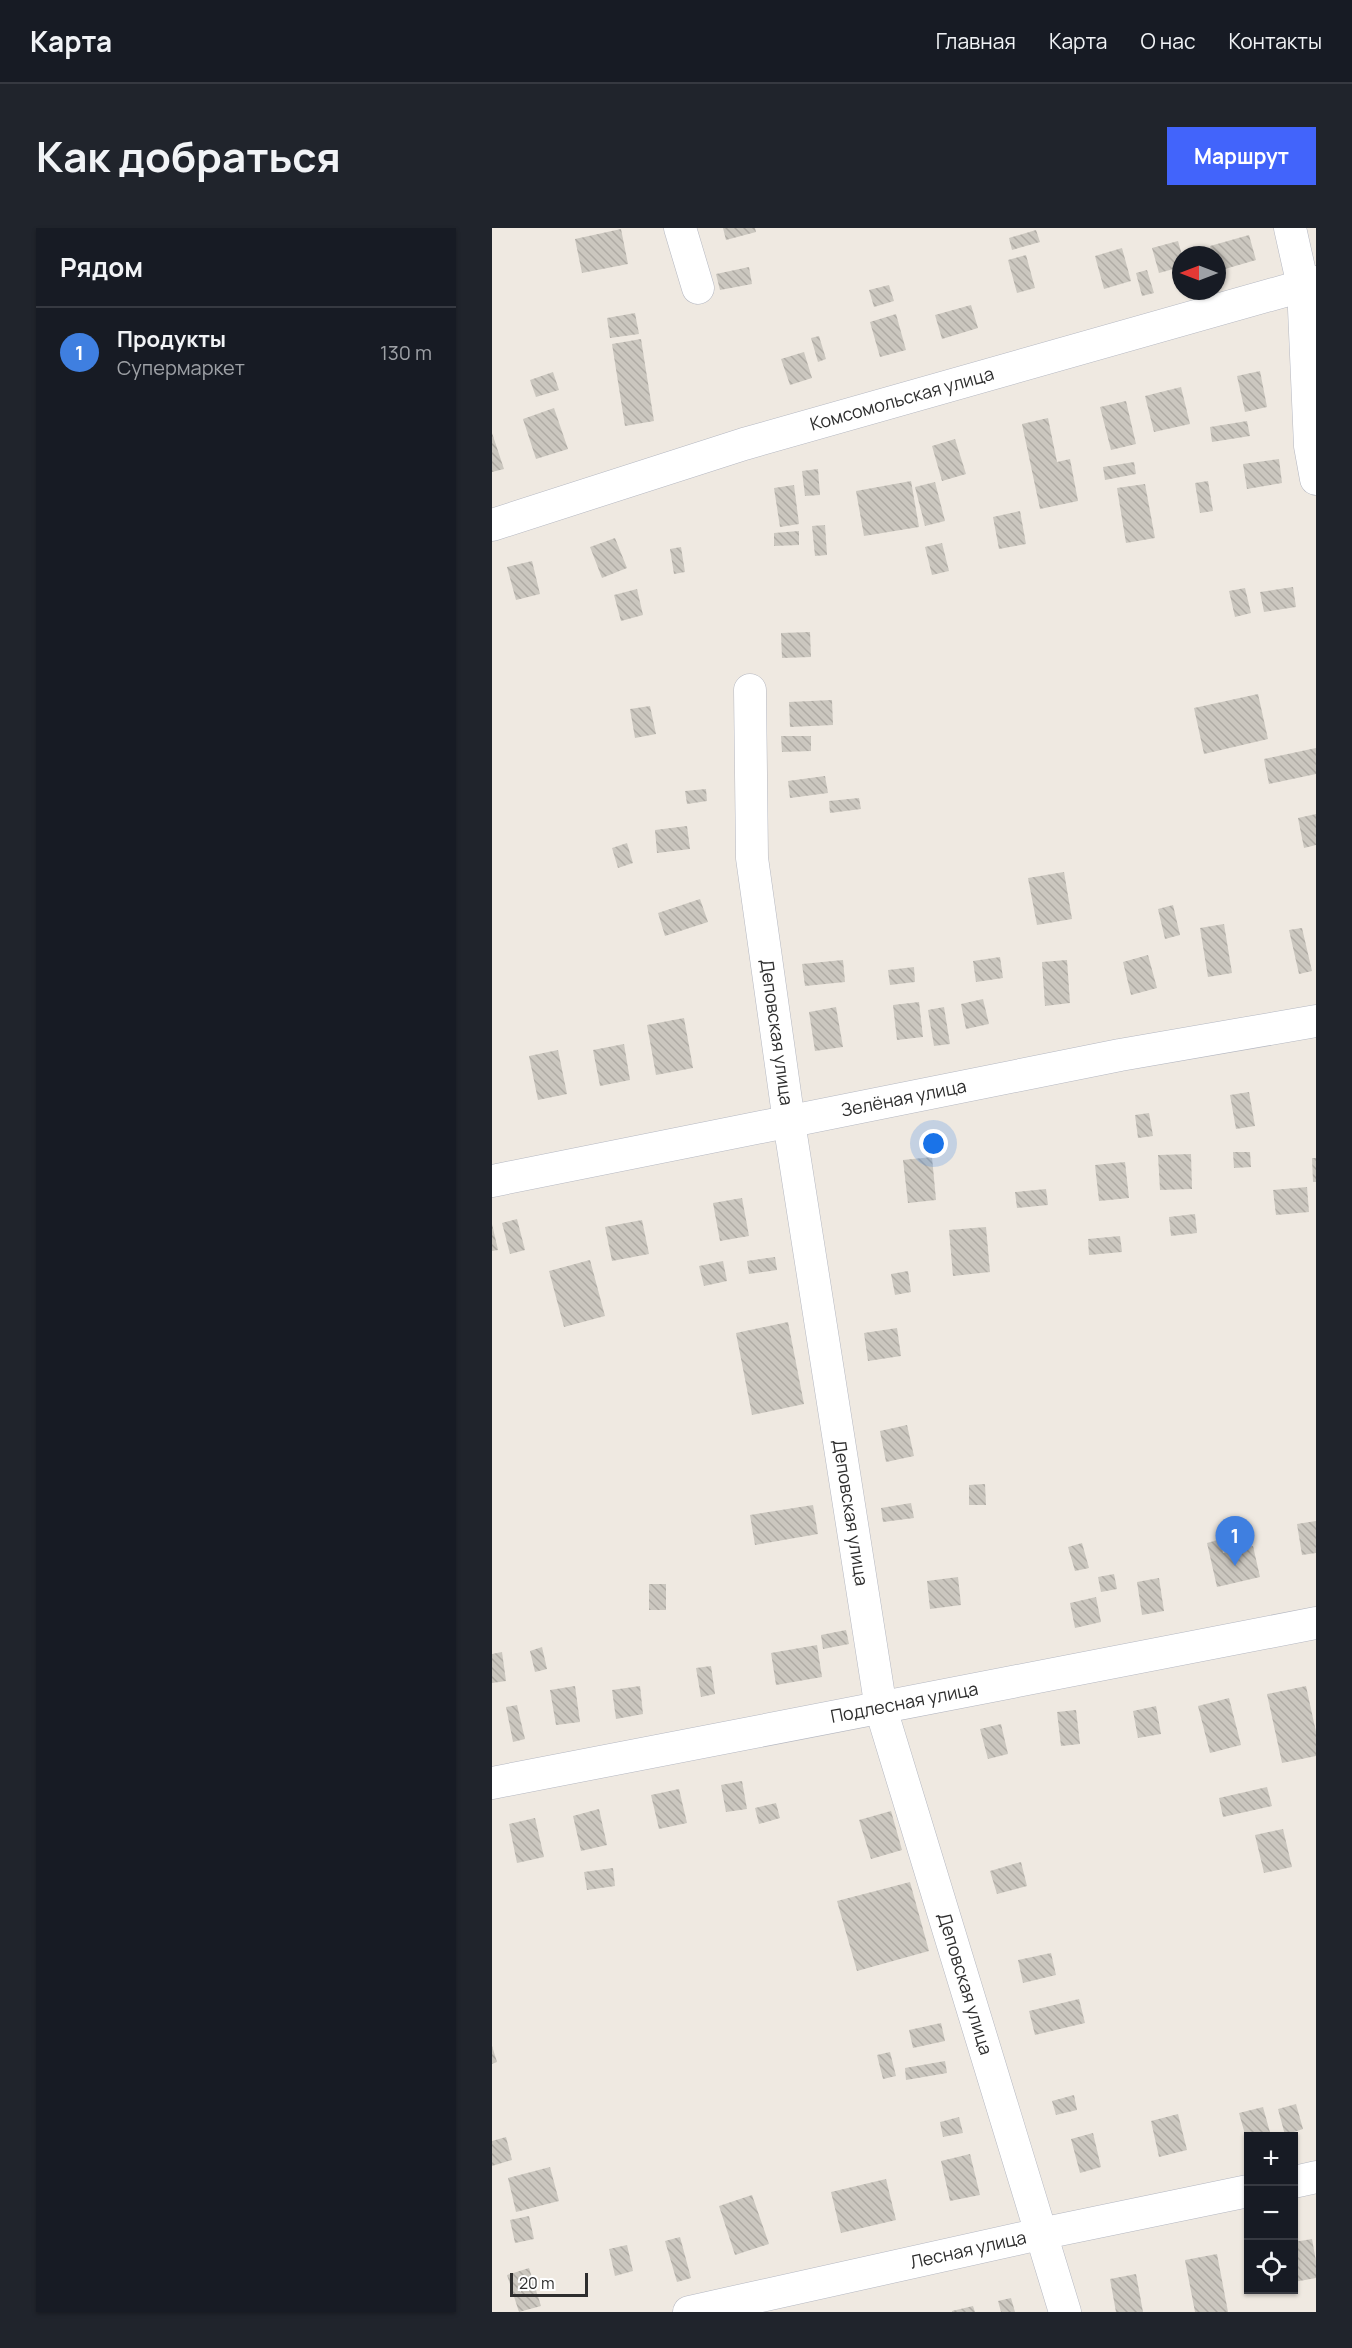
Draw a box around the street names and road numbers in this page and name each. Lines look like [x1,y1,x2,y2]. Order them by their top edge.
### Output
street label: Комсомольская улица [807,361,996,436]
street label: Деповская улица [755,957,800,1107]
street label: Зелёная улица [839,1073,968,1122]
street label: Деповская улица [828,1438,875,1587]
street label: Подлесная улица [828,1676,980,1728]
street label: Деповская улица [933,1909,999,2058]
street label: Лесная улица [908,2224,1028,2274]

